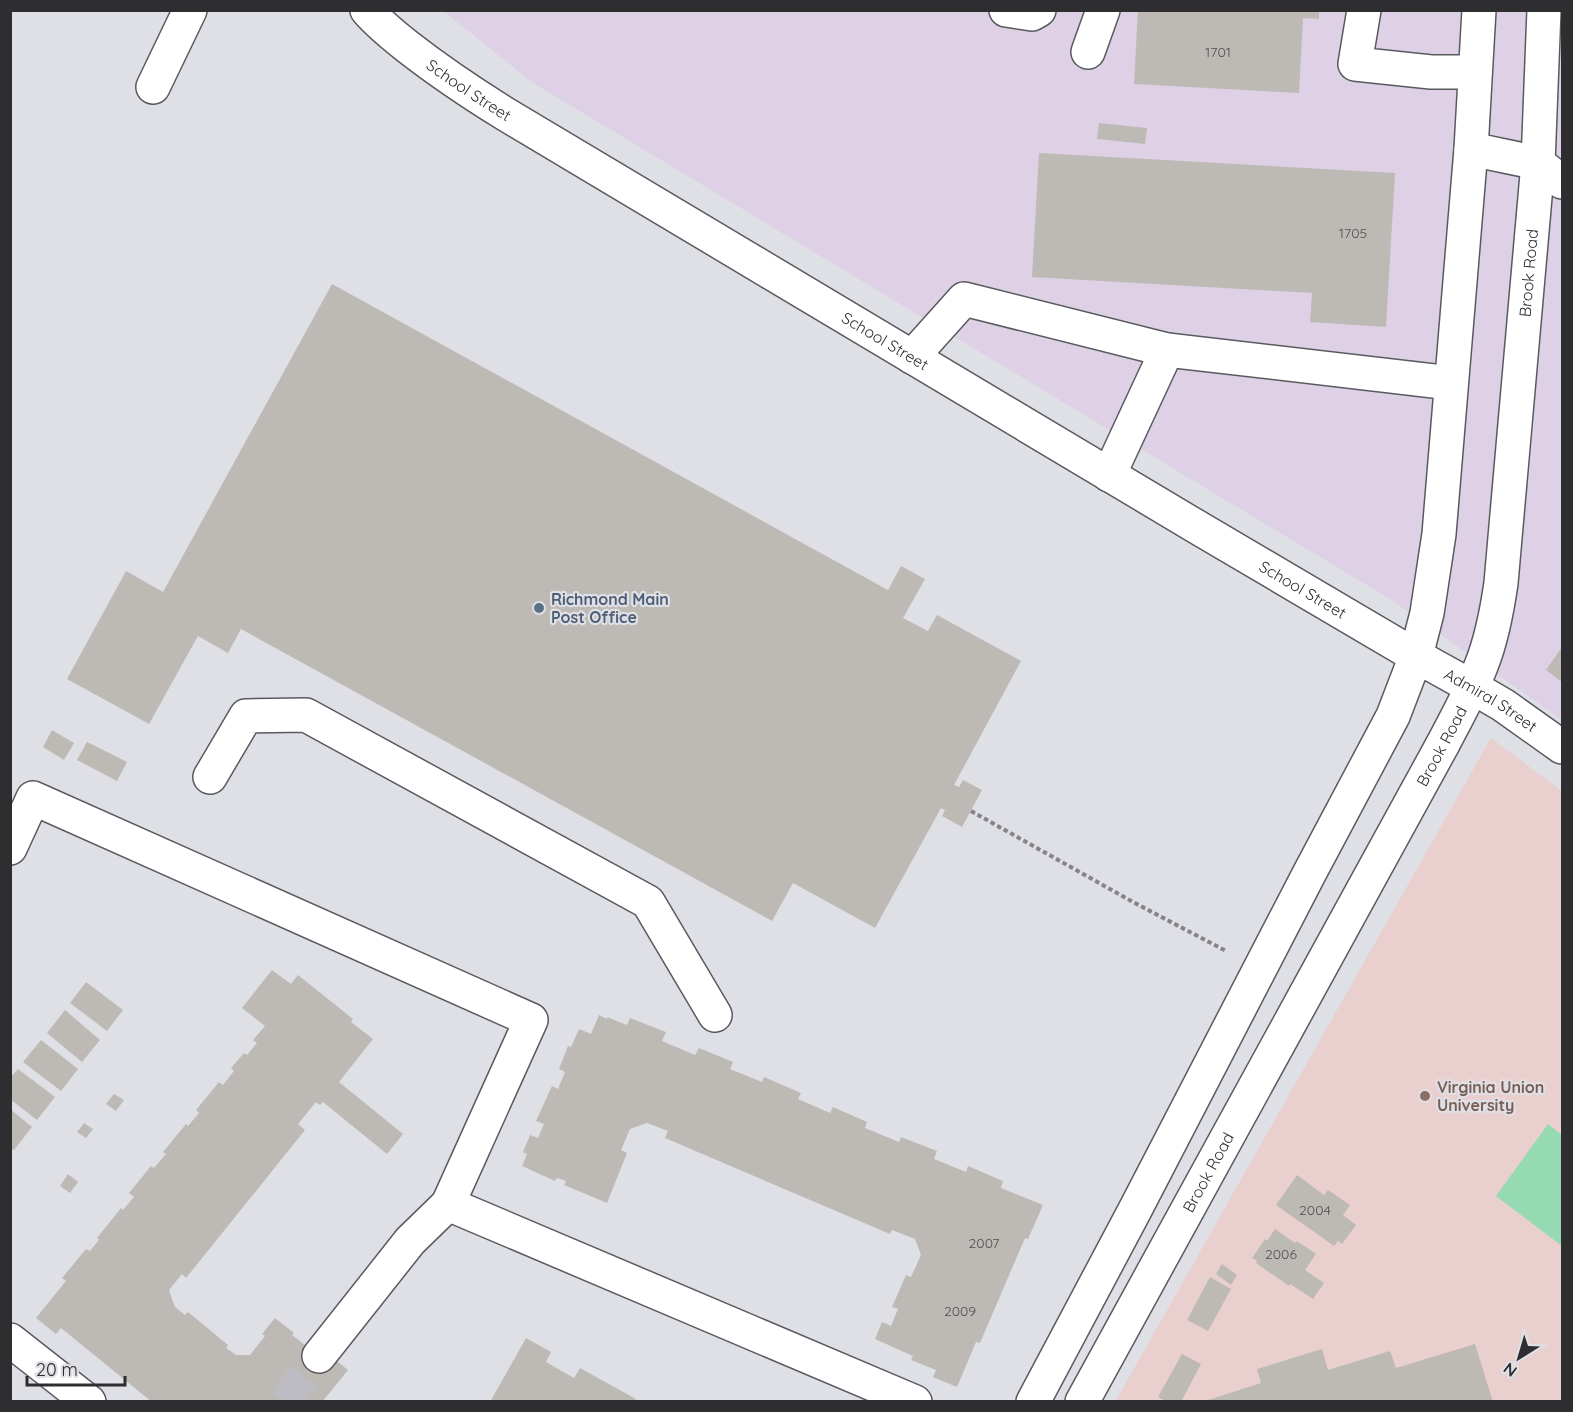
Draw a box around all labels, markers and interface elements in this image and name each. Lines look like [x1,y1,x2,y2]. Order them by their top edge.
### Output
house number: 1701 [1205,43,1231,61]
street label: School Street [423,55,515,125]
house number: 1705 [1339,224,1367,242]
street label: Brook Road [1514,228,1542,318]
street label: School Street [838,307,932,374]
street label: School Street [1256,556,1350,623]
place label: Richmond Main Post Office [551,589,669,627]
marker: Richmond Main Post Office [532,601,546,615]
street label: Admiral Street [1441,664,1541,736]
street label: Brook Road [1412,703,1471,790]
place label: Virginia Union University [1437,1077,1544,1115]
marker: Virginia Union University [1418,1089,1432,1103]
street label: Brook Road [1178,1129,1238,1216]
house number: 2004 [1299,1201,1331,1219]
house number: 2007 [969,1234,999,1252]
house number: 2006 [1265,1245,1297,1263]
house number: 2009 [944,1302,976,1320]
north arrow [1489,1328,1549,1388]
scale bar [27,1349,124,1387]
text: 20 m [36,1358,78,1381]
text: N [1499,1358,1521,1382]

